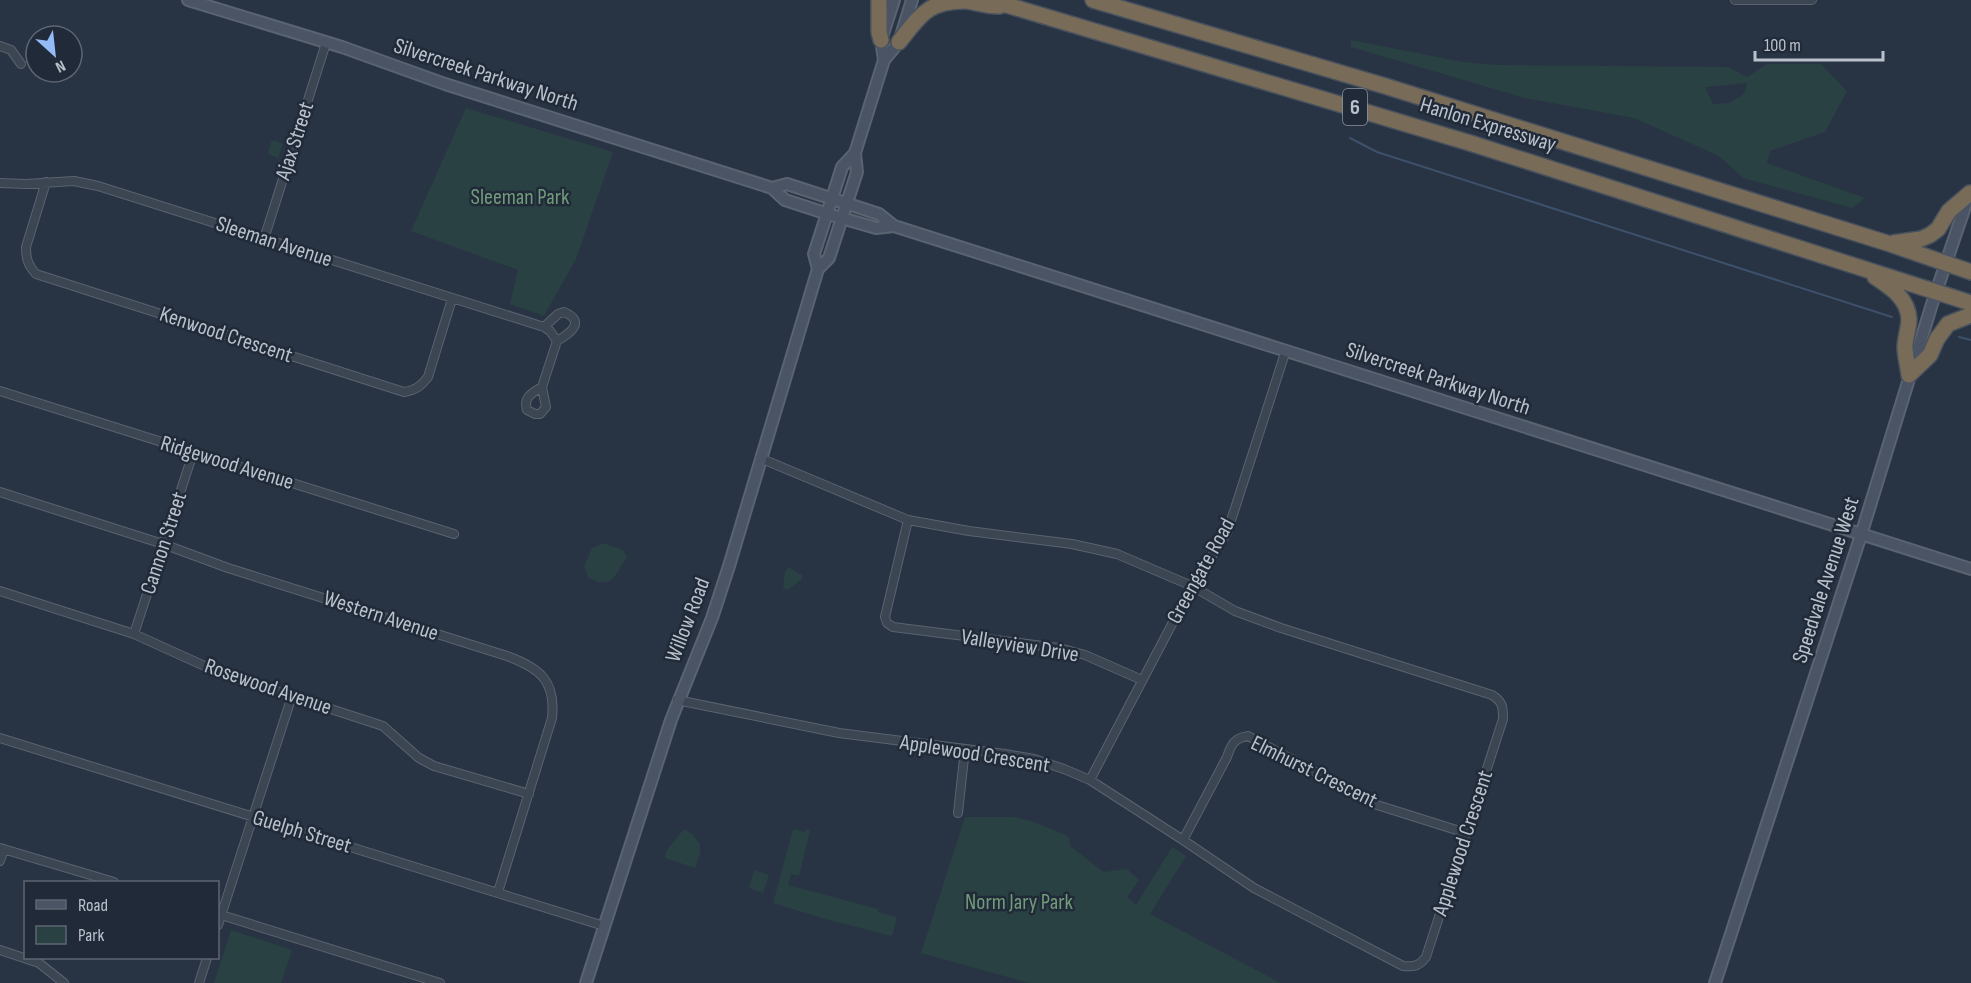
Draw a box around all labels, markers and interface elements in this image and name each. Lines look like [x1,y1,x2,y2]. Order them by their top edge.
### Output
north arrow [24,24,84,84]
scale bar [1755,24,1882,62]
street label: Silvercreek Parkway North [390,32,582,118]
text: 100 m [1764,35,1801,56]
text: N [52,56,68,76]
road number: 6 [1343,89,1367,125]
street label: Hanlon Expressway [1417,91,1560,159]
street label: Ajax Street [269,98,320,184]
park label: Sleeman Park [471,184,570,211]
street label: Sleeman Avenue [213,211,335,273]
street label: Kenwood Crescent [156,301,296,369]
street label: Silvercreek Parkway North [1342,336,1534,422]
street label: Ridgewood Avenue [157,430,297,496]
street label: Cannon Street [135,488,193,598]
street label: Speedvale Avenue West [1786,493,1866,667]
street label: Greengate Road [1161,513,1241,629]
street label: Willow Road [660,574,716,666]
street label: Western Avenue [320,585,442,647]
street label: Valleyview Drive [959,623,1081,669]
street label: Rosewood Avenue [201,653,335,721]
street label: Applewood Crescent [897,729,1052,779]
street label: Elmhurst Crescent [1246,730,1382,814]
street label: Applewood Crescent [1426,767,1499,920]
street label: Guelph Street [249,804,355,860]
legend [24,881,219,959]
park label: Norm Jary Park [965,889,1074,916]
text: Road [78,895,108,916]
text: Park [78,925,104,946]

